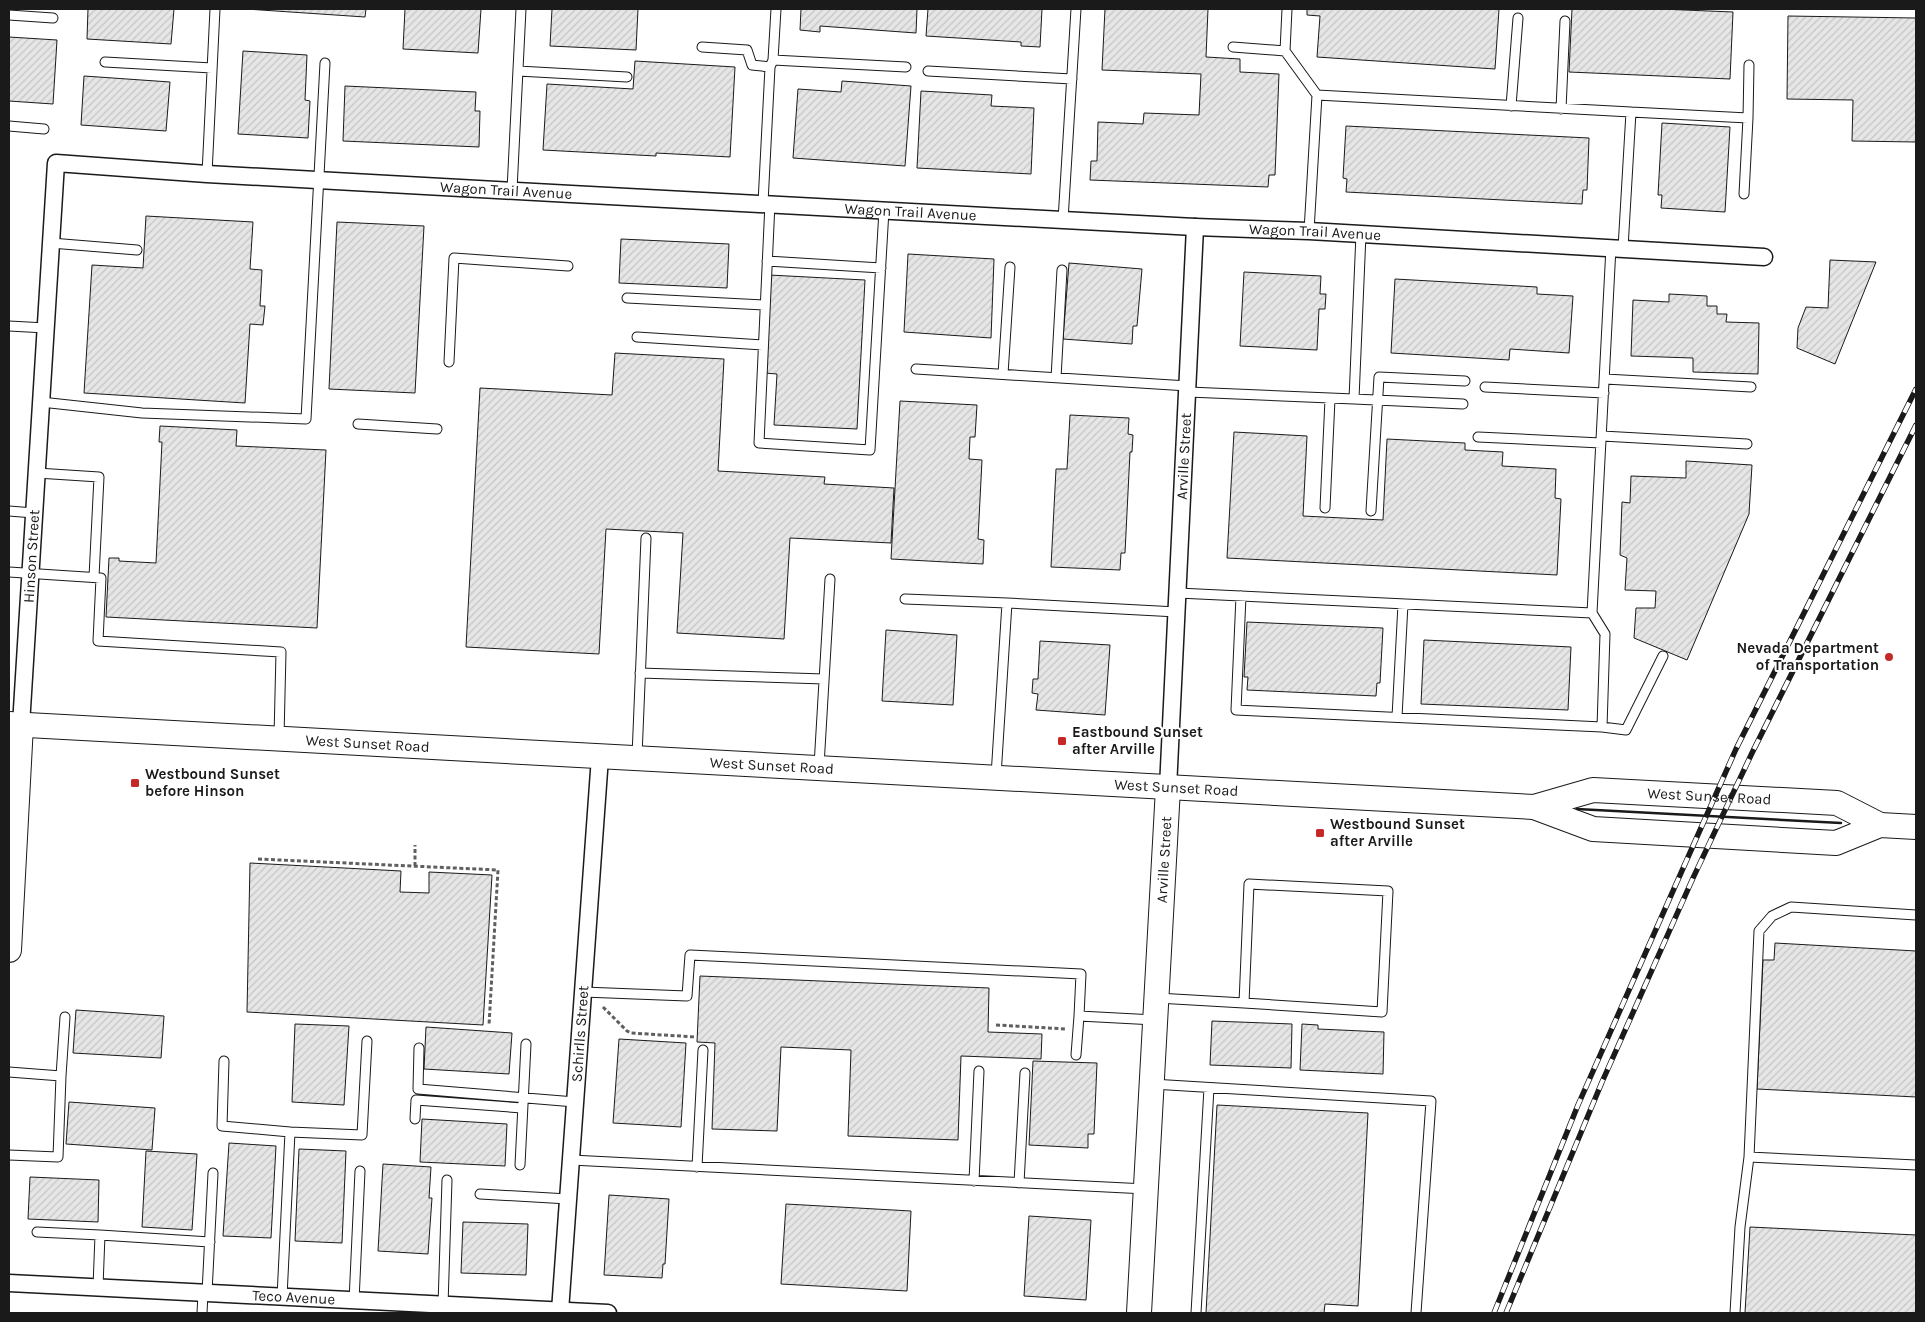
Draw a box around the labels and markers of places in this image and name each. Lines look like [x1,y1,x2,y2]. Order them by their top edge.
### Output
place label: Nevada Department of Transportation [1737,639,1879,674]
marker: Nevada Department of Transportation [1883,651,1895,663]
place label: Eastbound Sunset after Arville [1072,723,1203,758]
marker: Eastbound Sunset after Arville [1056,735,1068,747]
place label: Westbound Sunset before Hinson [145,765,280,800]
marker: Westbound Sunset before Hinson [129,777,141,789]
place label: Westbound Sunset after Arville [1330,815,1465,850]
marker: Westbound Sunset after Arville [1314,827,1326,839]

